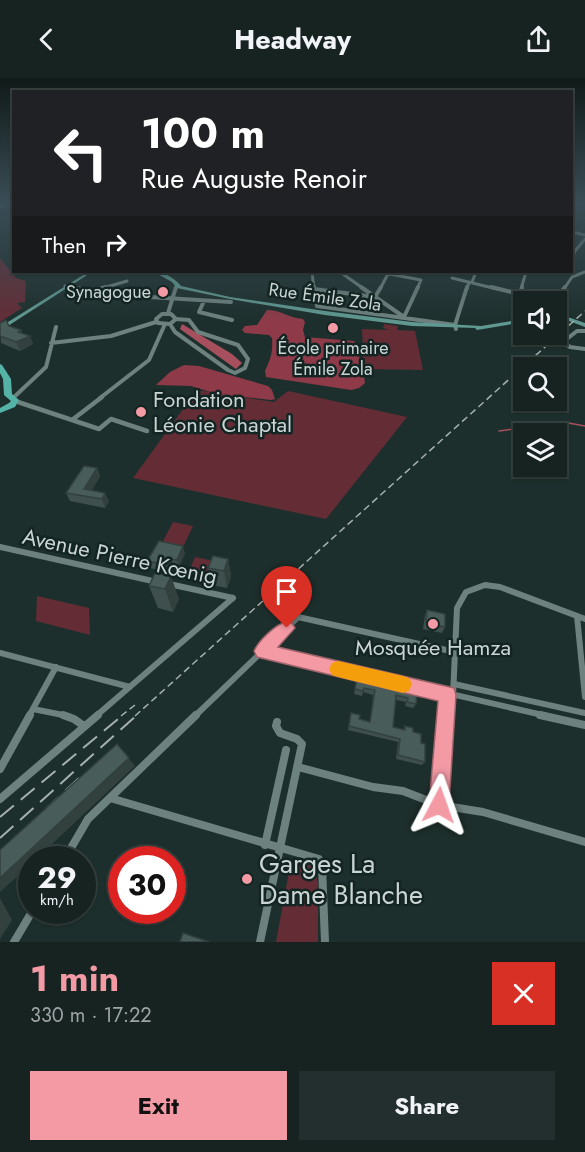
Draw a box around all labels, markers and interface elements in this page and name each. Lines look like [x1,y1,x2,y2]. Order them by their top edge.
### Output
text: Headway [234,20,351,59]
icon: back [30,23,63,56]
icon: share [522,23,555,56]
text: 100 m [141,103,265,164]
icon: left [42,114,120,192]
text: Rue Auguste Renoir [141,159,367,198]
icon: right [99,228,132,261]
text: Then [42,229,87,261]
street label: Rue Émile Zola [267,276,383,318]
place label: Synagogue [66,279,151,305]
marker: Synagogue [156,285,170,299]
map controls [513,291,567,477]
button: sound [513,291,567,345]
marker: École primaire Émile Zola [326,321,340,335]
place label: École primaire Émile Zola [278,335,388,382]
button: search [513,357,567,411]
place label: Fondation Léonie Chaptal [153,383,292,440]
marker: Fondation Léonie Chaptal [134,405,148,419]
button: layers [513,423,567,477]
street label: Avenue Pierre Kœnig [20,520,220,592]
pin [261,566,312,628]
icon: arrive [270,575,303,608]
marker: Mosquée Hamza [426,617,440,631]
place label: Mosquée Hamza [355,631,511,663]
position arrow [407,773,471,837]
place label: Garges La Dame Blanche [259,844,423,914]
speed limit sign: 30 [108,846,186,924]
text: 29 [37,856,77,899]
marker: Garges La Dame Blanche [240,872,254,886]
text: km/h [40,889,74,911]
text: 1 min [30,952,119,1004]
button: close [492,962,555,1025]
text: 330 m · 17:22 [30,1001,152,1030]
button: Exit [30,1071,287,1140]
button: Share [299,1071,555,1140]

